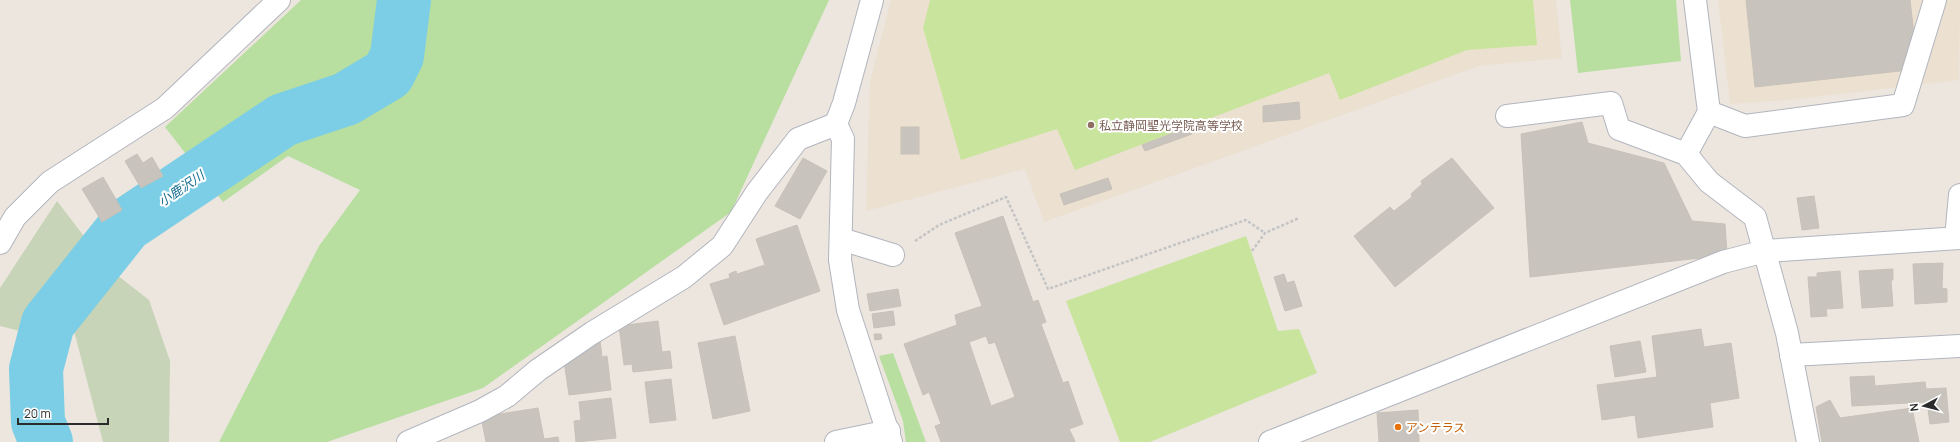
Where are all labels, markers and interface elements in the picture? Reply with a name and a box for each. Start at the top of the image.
place label: 私立静岡聖光学院高等学校 [1099,117,1243,134]
marker: 私立静岡聖光学院高等学校 [1086,120,1096,130]
water label: 小鹿沢川 [154,165,209,210]
north arrow [1904,386,1944,426]
scale bar [18,400,108,426]
text: N [1906,402,1922,412]
text: 20 m [24,405,51,422]
place label: アンテラス [1406,419,1465,436]
marker: アンテラス [1393,422,1403,432]

